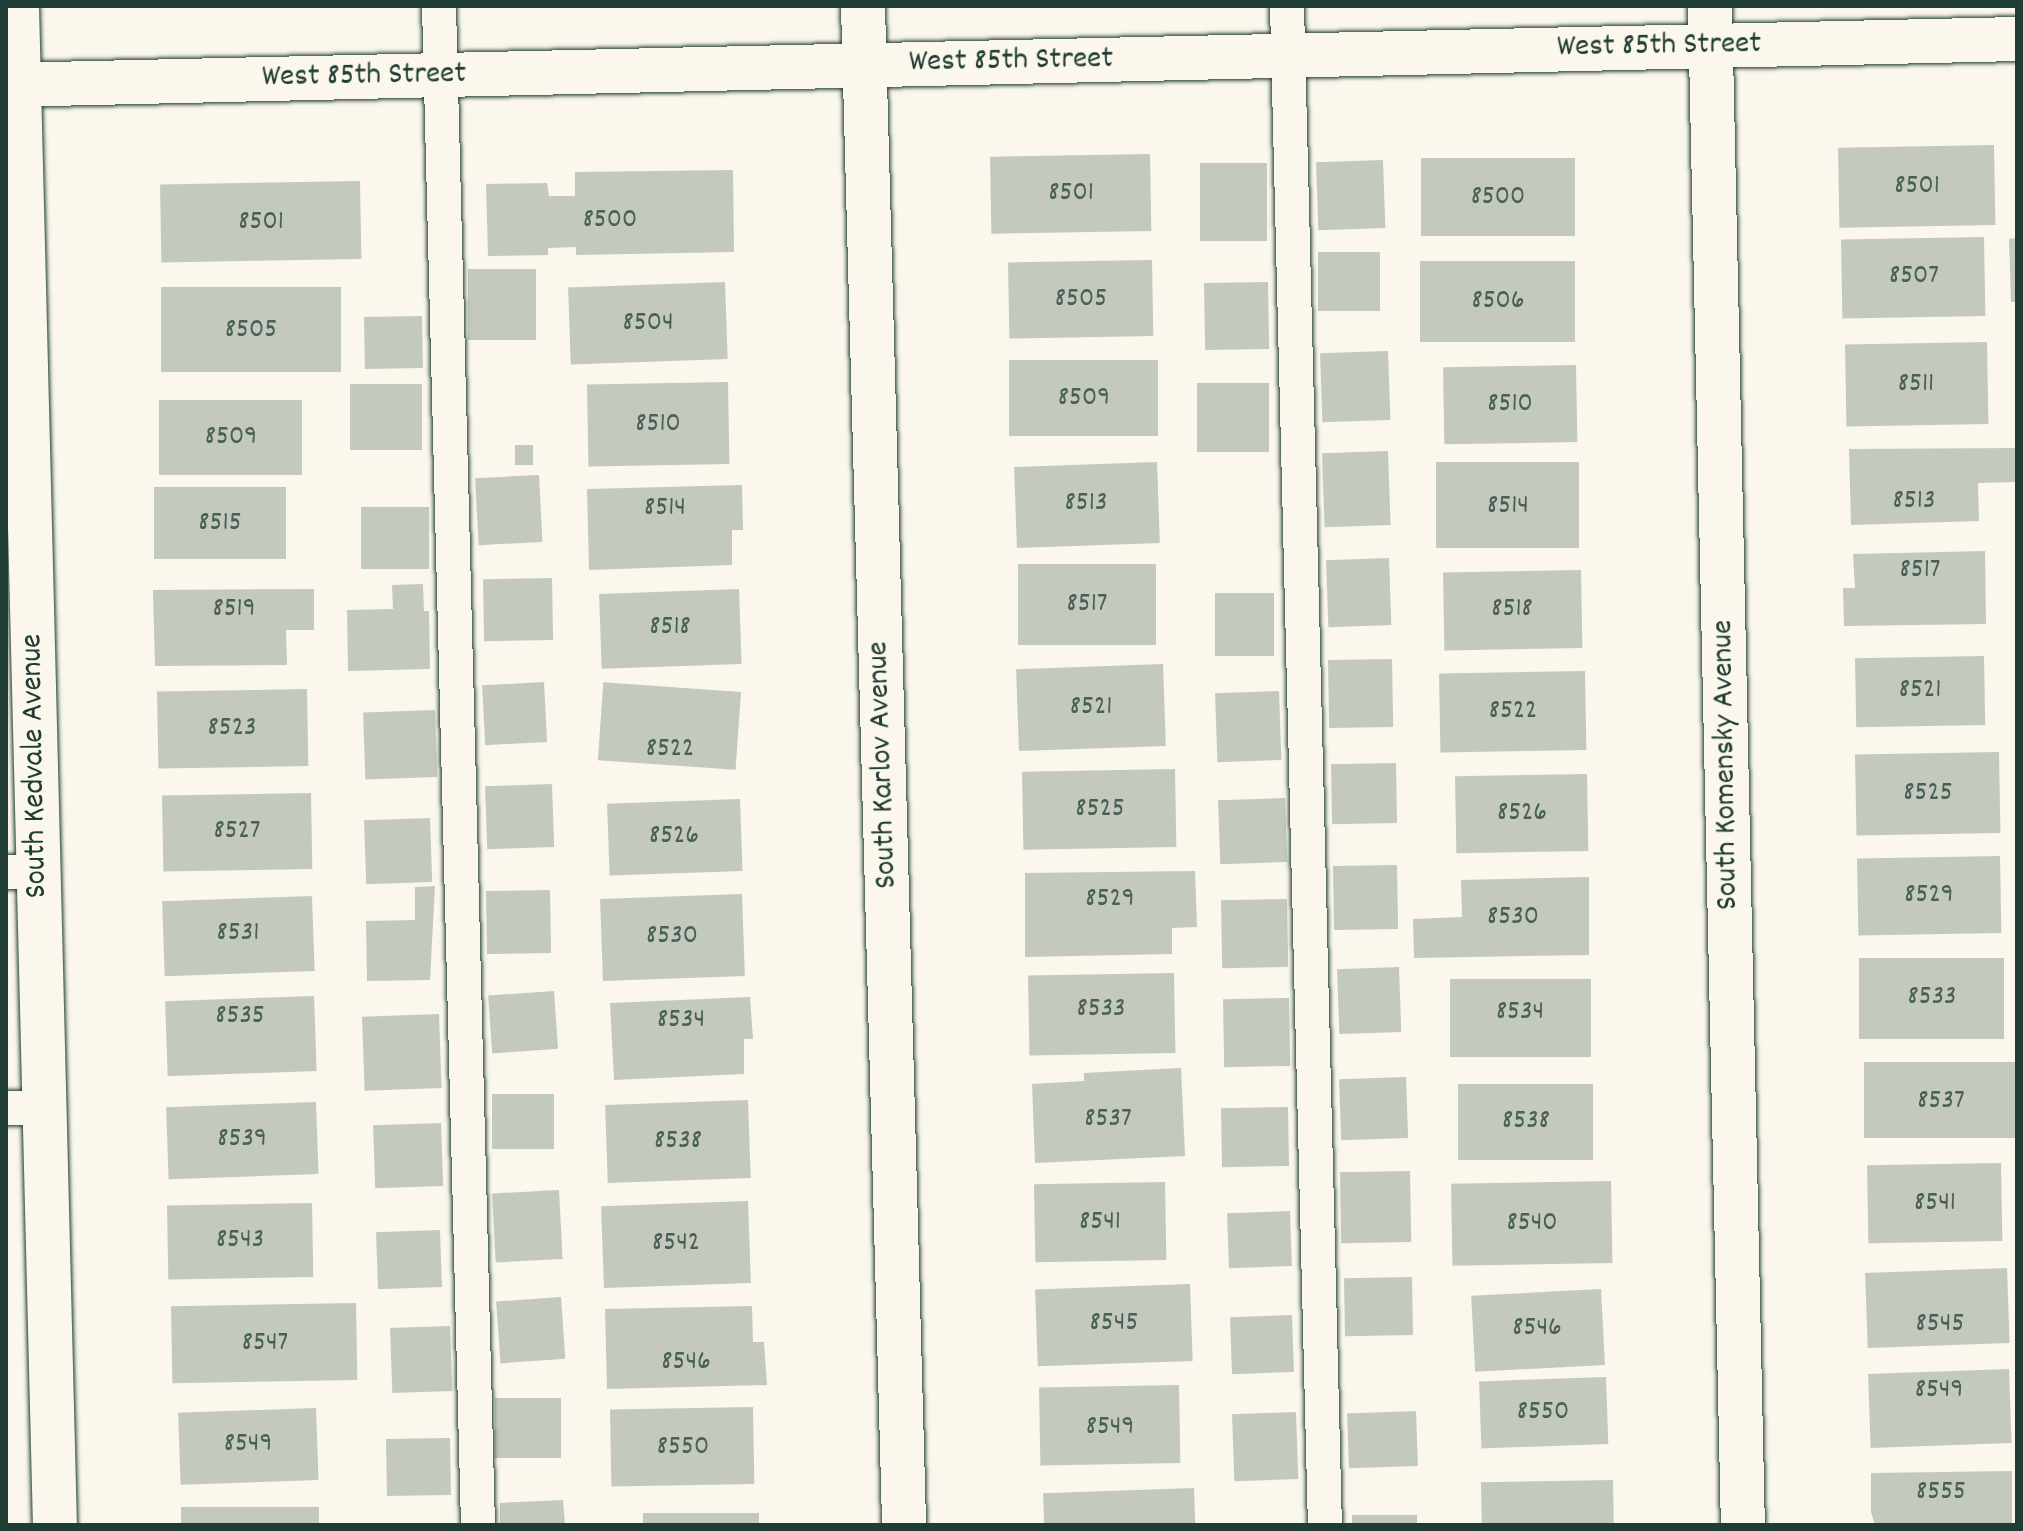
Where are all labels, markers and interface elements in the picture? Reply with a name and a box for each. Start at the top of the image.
street label: West 85th Street [1557,26,1761,68]
street label: West 85th Street [909,41,1113,83]
street label: West 85th Street [262,56,466,98]
house number: 8501 [1894,170,1940,204]
house number: 8501 [1048,177,1094,211]
house number: 8500 [1471,181,1525,215]
house number: 8500 [583,204,637,238]
house number: 8501 [238,206,284,240]
house number: 8507 [1889,260,1939,294]
house number: 8505 [1055,283,1107,317]
house number: 8506 [1471,285,1525,319]
house number: 8504 [622,307,674,341]
house number: 8505 [225,314,277,348]
house number: 8511 [1898,368,1934,402]
house number: 8509 [1058,382,1110,416]
house number: 8510 [1487,388,1533,422]
house number: 8510 [635,408,681,442]
house number: 8509 [205,421,257,455]
house number: 8513 [1893,485,1935,519]
house number: 8513 [1065,487,1107,521]
house number: 8514 [1487,490,1529,524]
house number: 8514 [644,492,686,526]
house number: 8515 [198,507,242,541]
house number: 8517 [1899,554,1941,588]
house number: 8517 [1066,588,1108,622]
house number: 8519 [212,593,256,627]
house number: 8518 [1491,593,1533,627]
house number: 8518 [649,611,691,645]
street label: South Komensky Avenue [1705,620,1749,910]
street label: South Kedvale Avenue [14,633,58,899]
street label: South Karlov Avenue [860,641,908,889]
house number: 8521 [1899,674,1941,708]
house number: 8521 [1070,691,1112,725]
house number: 8522 [1489,695,1537,729]
house number: 8523 [208,712,256,746]
house number: 8522 [646,733,694,767]
house number: 8525 [1903,777,1953,811]
house number: 8525 [1075,793,1125,827]
house number: 8526 [1497,797,1547,831]
house number: 8527 [213,815,261,849]
house number: 8526 [649,820,699,854]
house number: 8529 [1904,879,1954,913]
house number: 8529 [1085,883,1135,917]
house number: 8530 [1487,901,1539,935]
house number: 8531 [217,917,259,951]
house number: 8530 [646,920,698,954]
house number: 8533 [1907,981,1957,1015]
house number: 8533 [1076,993,1126,1027]
house number: 8534 [1496,996,1544,1030]
house number: 8535 [215,1000,265,1034]
house number: 8534 [657,1004,705,1038]
house number: 8537 [1917,1085,1965,1119]
house number: 8537 [1084,1103,1132,1137]
house number: 8538 [1502,1105,1550,1139]
house number: 8539 [217,1123,267,1157]
house number: 8538 [654,1125,702,1159]
house number: 8541 [1914,1187,1956,1221]
house number: 8541 [1079,1206,1121,1240]
house number: 8540 [1506,1207,1558,1241]
house number: 8543 [216,1224,264,1258]
house number: 8542 [652,1227,700,1261]
house number: 8545 [1090,1307,1138,1341]
house number: 8545 [1916,1308,1964,1342]
house number: 8546 [1512,1312,1562,1346]
house number: 8547 [242,1327,288,1361]
house number: 8546 [661,1346,711,1380]
house number: 8549 [1915,1374,1963,1408]
house number: 8550 [1517,1396,1569,1430]
house number: 8549 [1086,1411,1134,1445]
house number: 8549 [224,1428,272,1462]
house number: 8550 [657,1431,709,1465]
house number: 8555 [1916,1476,1966,1510]

